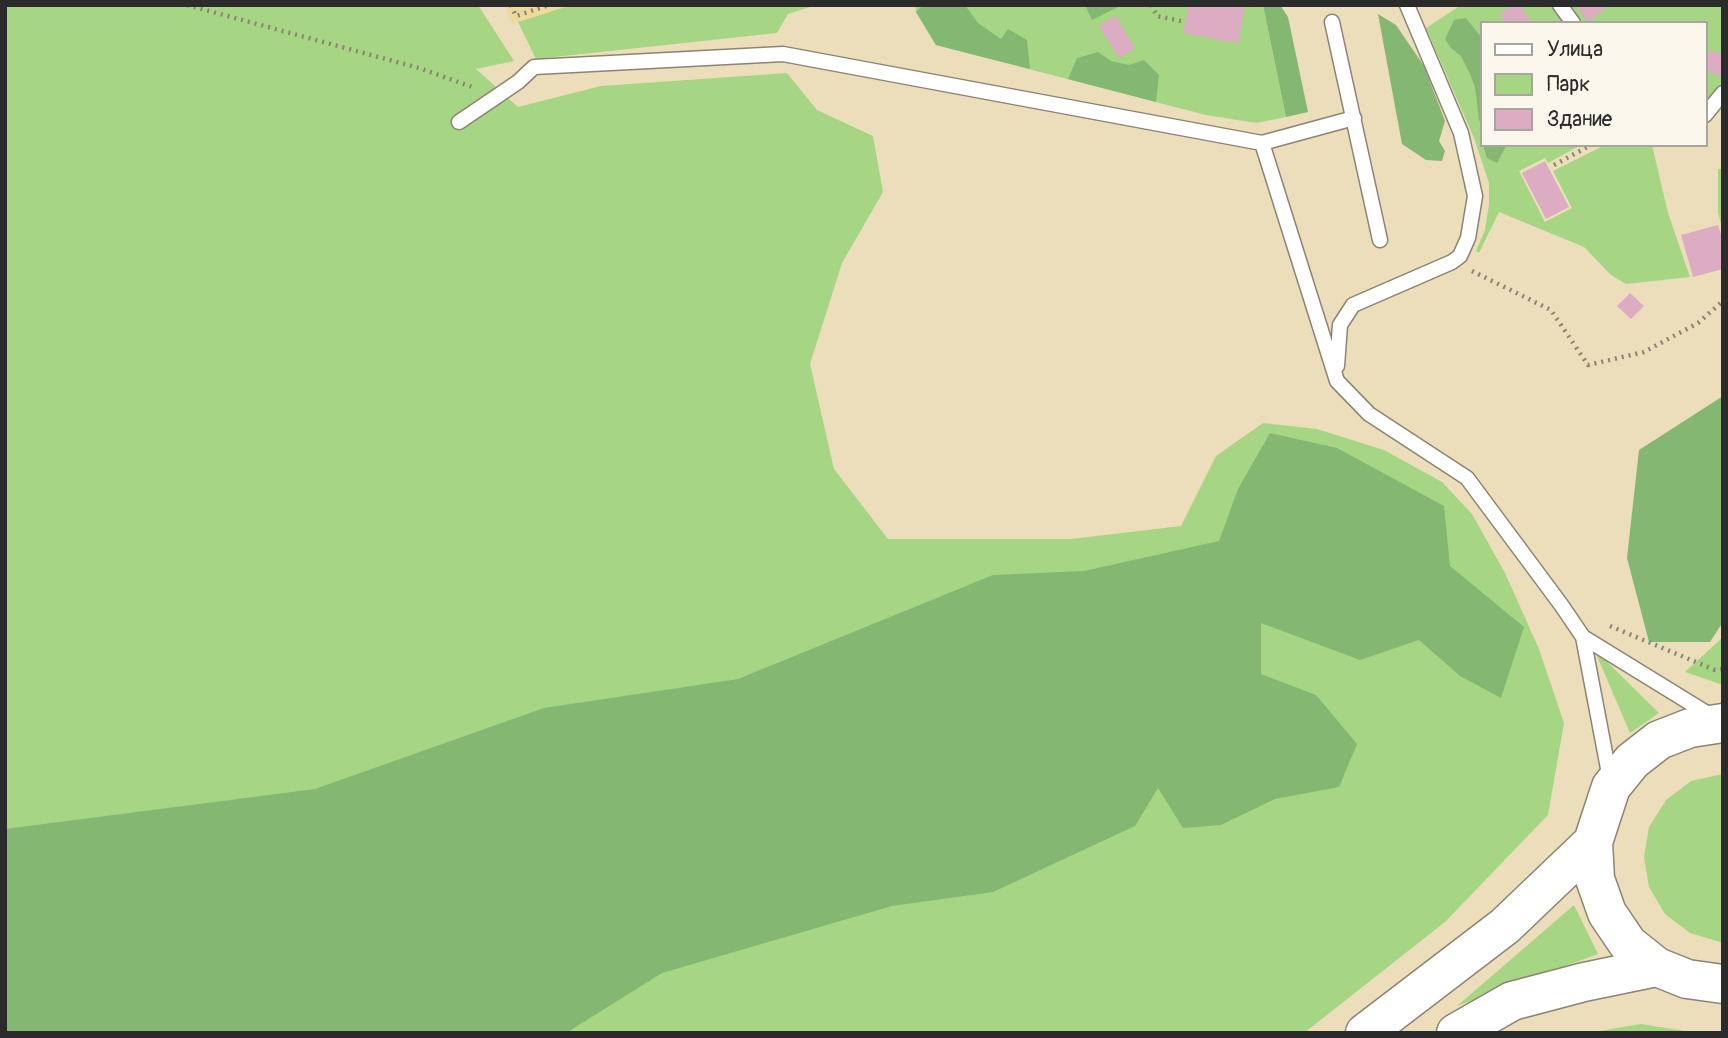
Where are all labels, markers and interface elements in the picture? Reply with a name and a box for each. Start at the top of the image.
legend [1480,21,1707,147]
text: Улица [1547,36,1603,63]
text: Парк [1547,71,1590,98]
text: Здание [1547,106,1612,133]

